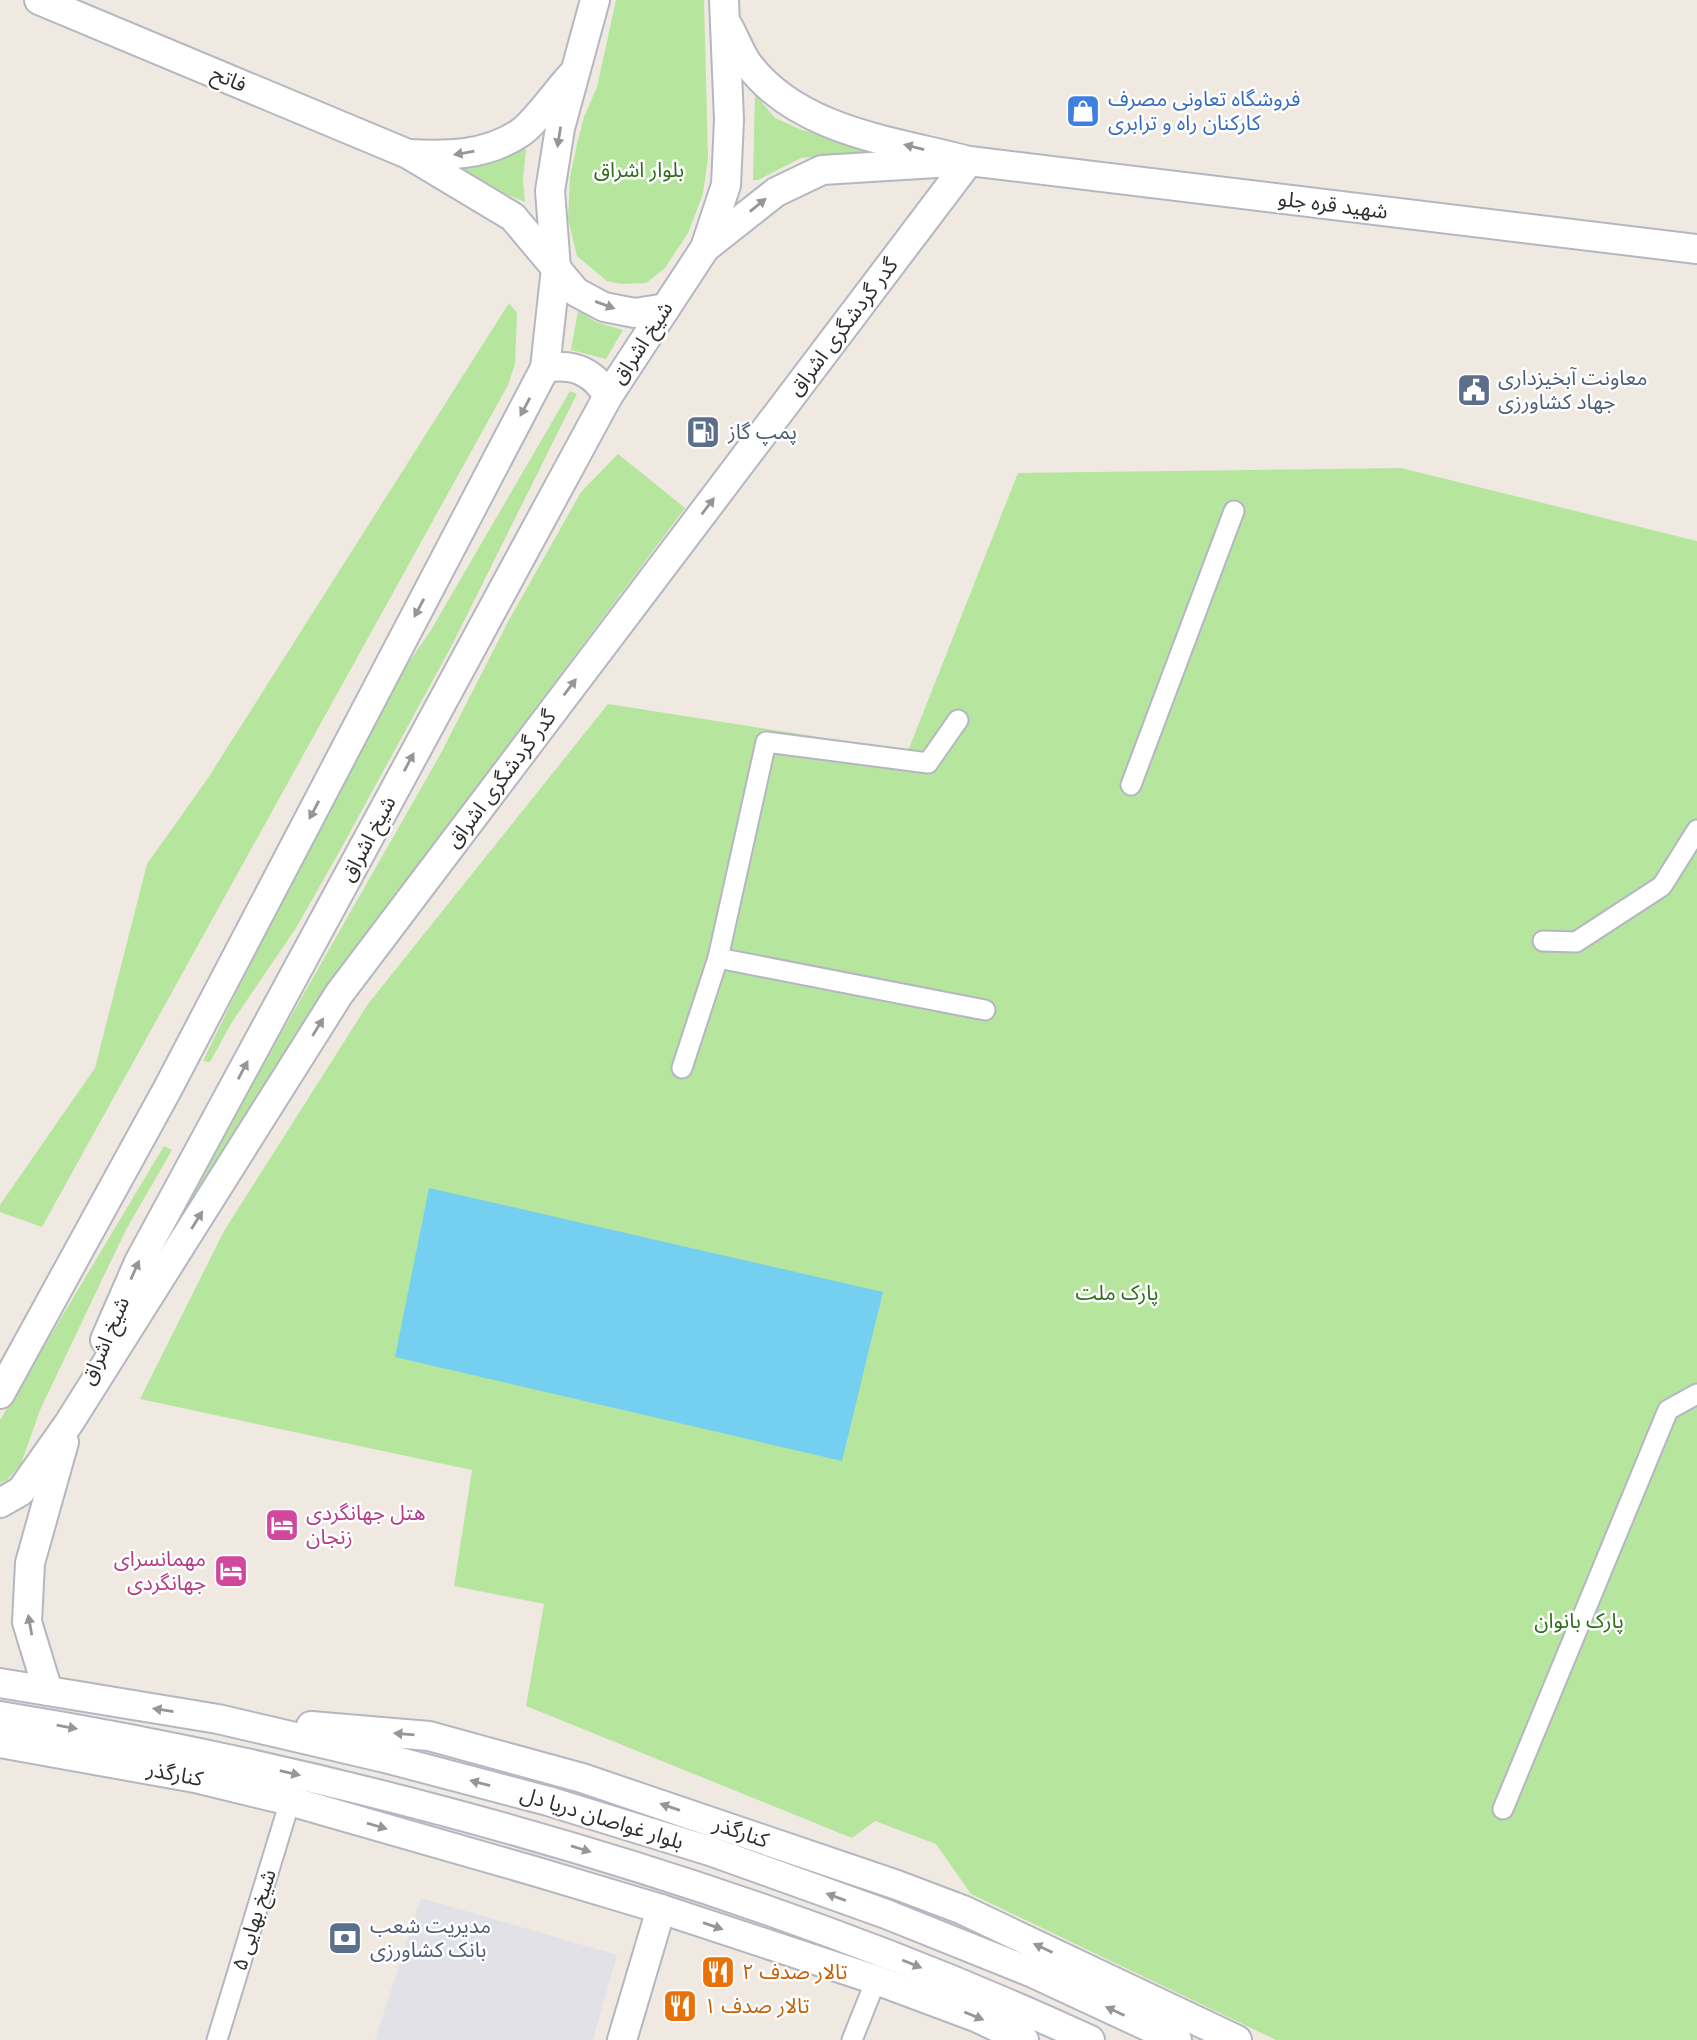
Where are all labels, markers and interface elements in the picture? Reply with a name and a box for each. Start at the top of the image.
street label: فاتح [207,60,250,100]
place label: فروشگاه تعاونی مصرف کارکنان راه و ترابری [1108,86,1300,135]
shop icon: فروشگاه تعاونی مصرف کارکنان راه و ترابری [1064,92,1102,130]
one-way arrow [553,126,564,148]
one-way arrow [903,141,925,152]
one-way arrow [453,148,475,159]
park label: بلوار اشراق [594,157,684,182]
street label: شهید قره جلو [1277,185,1389,224]
one-way arrow [749,198,767,213]
street label: گدر گردشگری اشراق [783,253,903,401]
street label: شیخ اشراق [606,297,680,390]
one-way arrow [594,300,615,311]
place label: معاونت آبخیزداری جهاد کشاورزی [1498,365,1647,414]
public building icon: معاونت آبخیزداری جهاد کشاورزی [1455,371,1493,409]
one-way arrow [519,397,531,417]
fuel station icon: پمپ گاز [684,413,722,451]
place label: پمپ گاز [727,419,797,446]
one-way arrow [700,497,714,515]
one-way arrow [414,599,426,619]
one-way arrow [563,679,578,697]
street label: گدر گردشگری اشراق [441,705,561,853]
one-way arrow [404,752,415,772]
street label: شیخ اشراق [335,792,403,887]
one-way arrow [308,800,319,820]
one-way arrow [311,1018,324,1037]
one-way arrow [237,1060,249,1080]
one-way arrow [191,1211,204,1230]
one-way arrow [129,1260,141,1280]
park label: پارک ملت [1075,1280,1159,1306]
street label: شیخ اشراق [75,1293,137,1390]
place label: هتل جهانگردی زنجان [306,1500,426,1549]
hotel icon: هتل جهانگردی زنجان [263,1506,301,1544]
place label: مهمانسرای جهانگردی [114,1546,206,1595]
hotel icon: مهمانسرای جهانگردی [212,1552,250,1590]
park label: پارک بانوان [1534,1608,1624,1634]
one-way arrow [24,1614,35,1636]
one-way arrow [152,1704,174,1715]
one-way arrow [56,1722,78,1733]
one-way arrow [393,1728,415,1739]
street label: کنارگذر [144,1756,205,1791]
one-way arrow [279,1768,301,1779]
one-way arrow [469,1777,491,1788]
street label: بلوار غواصان دریا دل [518,1781,687,1854]
one-way arrow [659,1801,680,1812]
street label: کنارگذر [709,1810,772,1853]
one-way arrow [367,1821,388,1831]
one-way arrow [571,1845,592,1855]
street label: شیخ بهایی ۵ [226,1866,284,1974]
one-way arrow [826,1891,847,1902]
place label: مدیریت شعب بانک کشاورزی [370,1913,491,1962]
bank icon: مدیریت شعب بانک کشاورزی [326,1919,364,1957]
one-way arrow [702,1921,723,1932]
one-way arrow [1033,1942,1053,1954]
restaurant icon: تالار صدف ۲ [699,1953,737,1991]
one-way arrow [902,1958,923,1969]
place label: تالار صدف ۲ [742,1959,848,1984]
restaurant icon: تالار صدف ۱ [661,1987,699,2025]
place label: تالار صدف ۱ [704,1993,810,2018]
one-way arrow [1105,2005,1125,2017]
one-way arrow [964,2011,985,2022]

